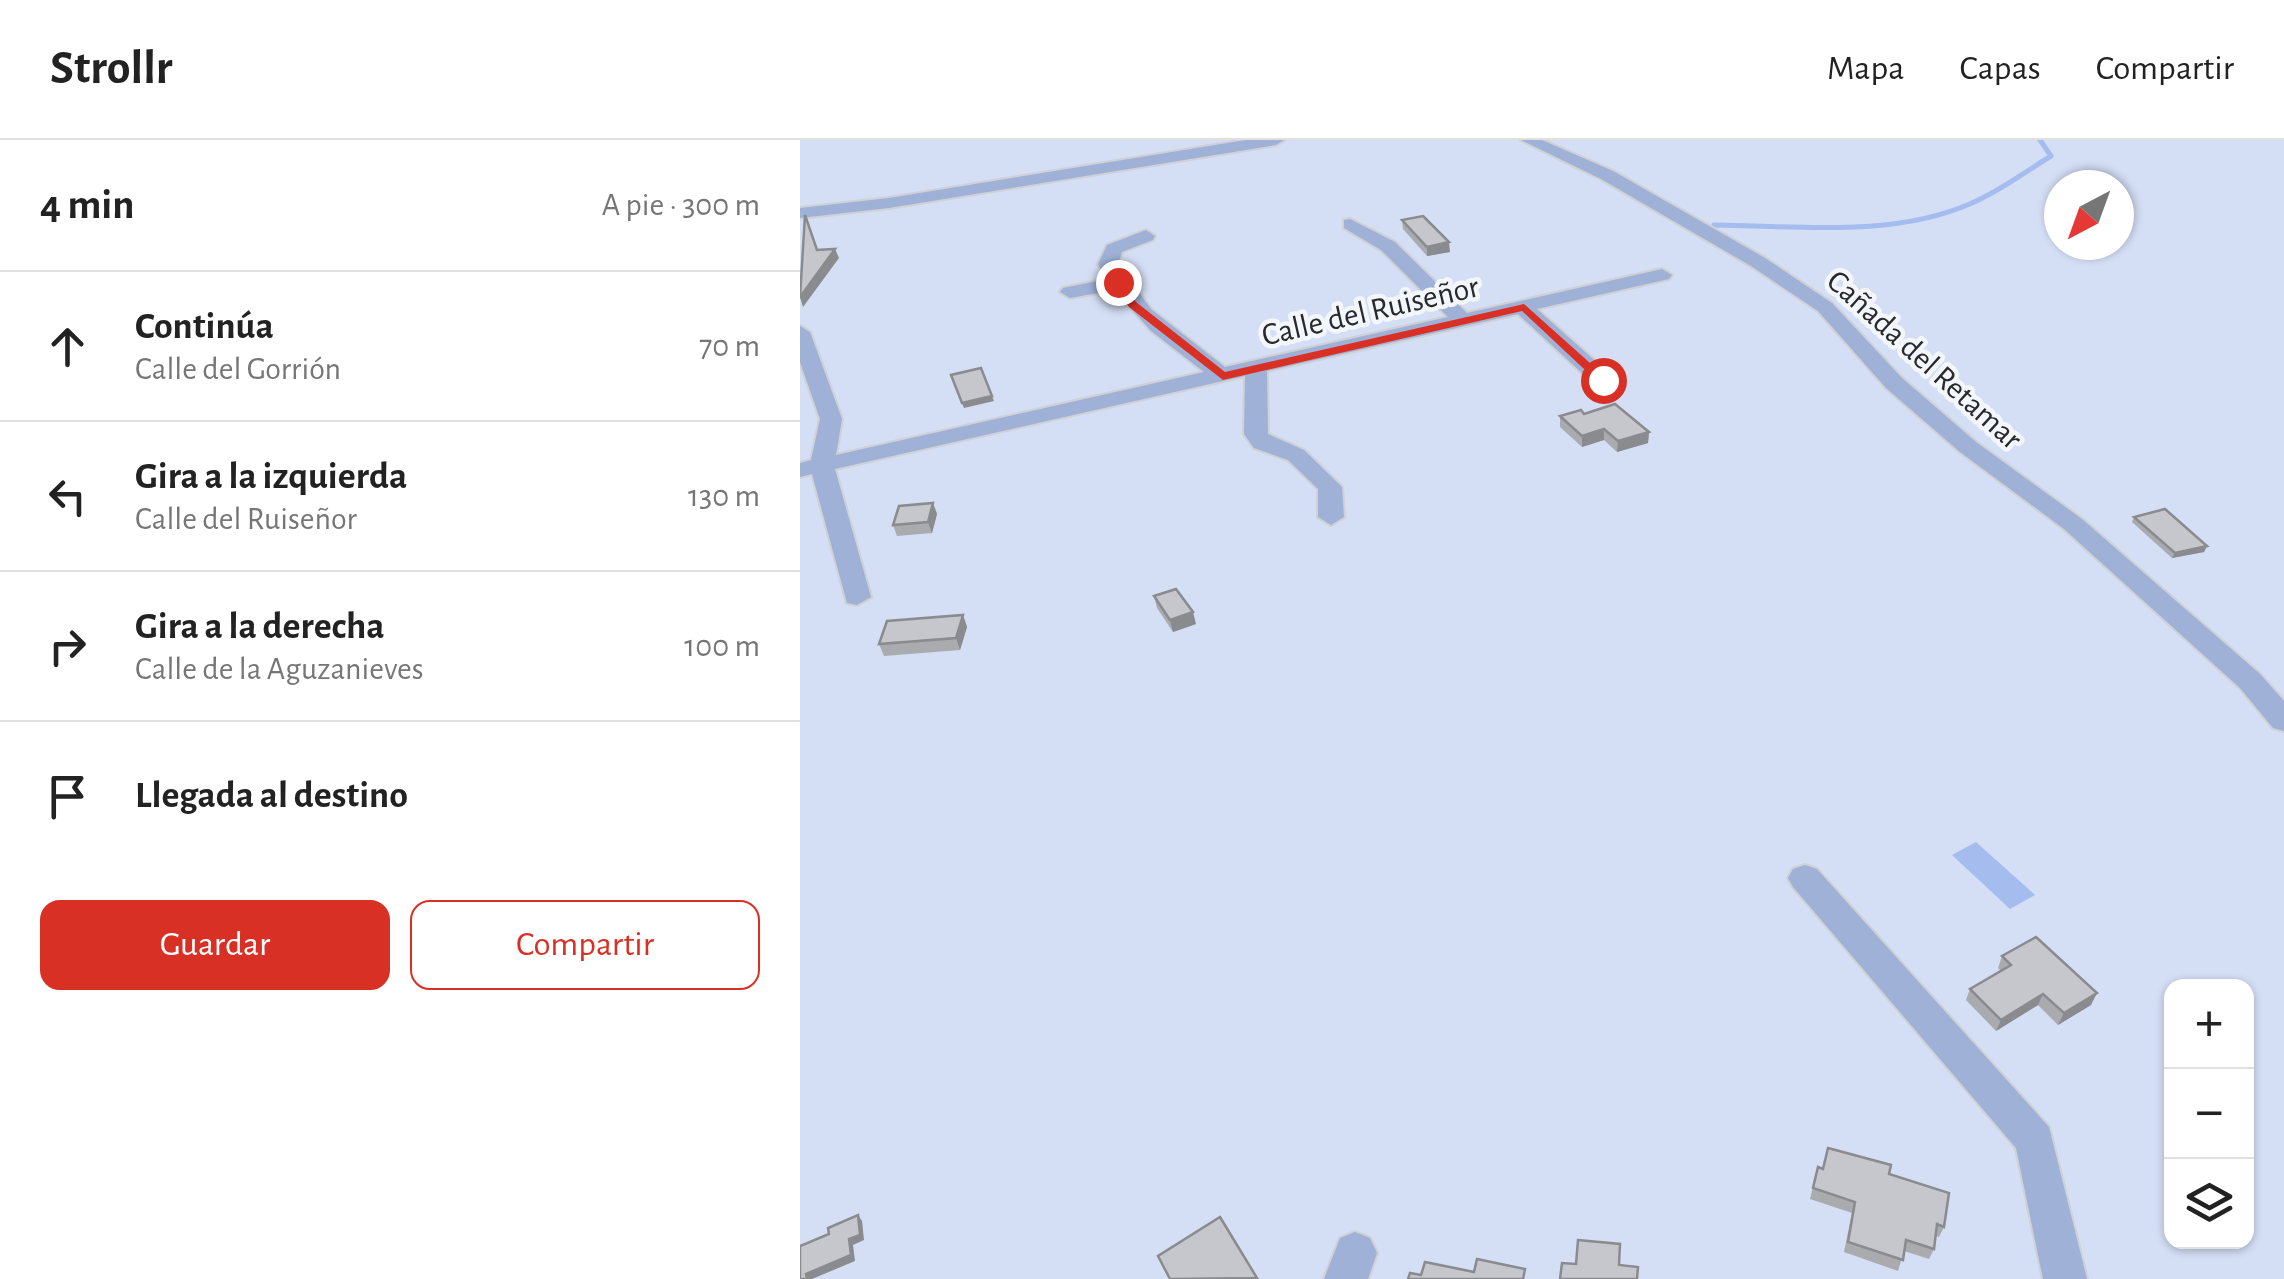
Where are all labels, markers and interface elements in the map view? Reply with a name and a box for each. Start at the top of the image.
text: Strollr [50,45,173,93]
text: Mapa [1827,51,1904,86]
text: Capas [1959,51,2041,86]
text: Compartir [2096,51,2234,86]
north arrow [2044,170,2134,260]
text: 4 min [40,184,135,226]
text: A pie · 300 m [602,189,760,221]
route end [1096,260,1142,306]
street label: Cañada del Retamar [1821,264,2028,456]
street label: Calle del Ruiseñor [1259,270,1483,352]
text: Continúa [135,308,274,346]
icon: ahead [40,319,95,374]
text: 70 m [699,330,760,362]
text: Calle del Gorrión [135,353,341,385]
route start [1581,358,1627,404]
text: Gira a la izquierda [135,458,407,496]
icon: left [40,469,95,524]
text: 130 m [688,480,760,512]
text: Calle del Ruiseñor [135,503,357,535]
text: Gira a la derecha [135,608,385,646]
icon: right [40,619,95,674]
text: 100 m [684,630,760,662]
text: Calle de la Aguzanieves [135,653,424,685]
icon: arrive [40,769,95,824]
text: Llegada al destino [135,777,408,815]
button: Guardar [40,900,390,990]
button: Compartir [410,900,760,990]
map controls [2164,979,2254,1249]
button: + [2164,979,2254,1069]
button: − [2164,1069,2254,1159]
button: layers [2164,1159,2254,1249]

